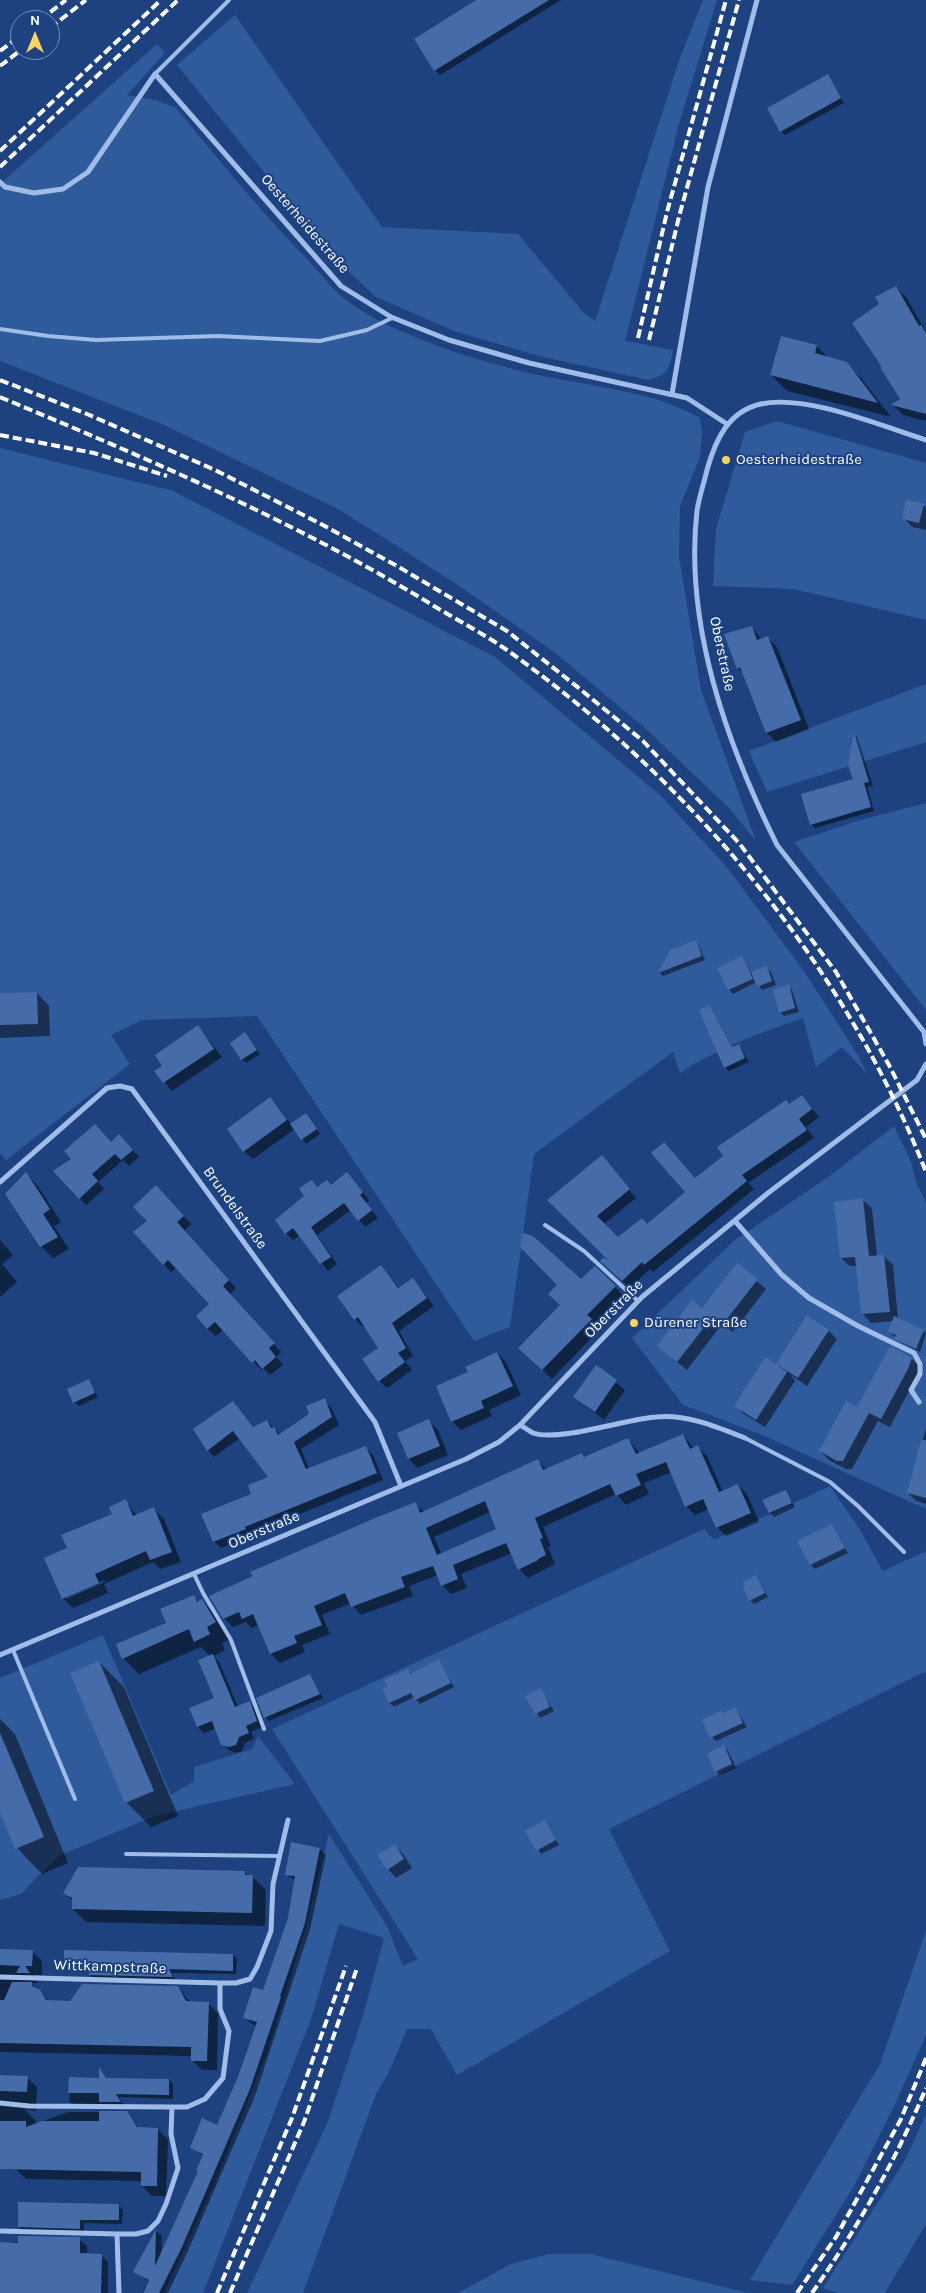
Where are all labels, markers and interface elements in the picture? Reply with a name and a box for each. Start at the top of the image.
north arrow [10,10,60,60]
text: N [30,12,40,29]
street label: Oesterheidestraße [257,171,353,277]
place label: Oesterheidestraße [736,451,862,469]
marker: Oesterheidestraße [720,454,732,466]
street label: Oberstraße [705,615,739,693]
street label: Brundelstraße [199,1163,271,1253]
street label: Oberstraße [581,1276,647,1342]
place label: Dürener Straße [644,1314,747,1332]
marker: Dürener Straße [628,1317,640,1329]
street label: Oberstraße [226,1507,302,1553]
street label: Wittkampstraße [53,1956,167,1978]

